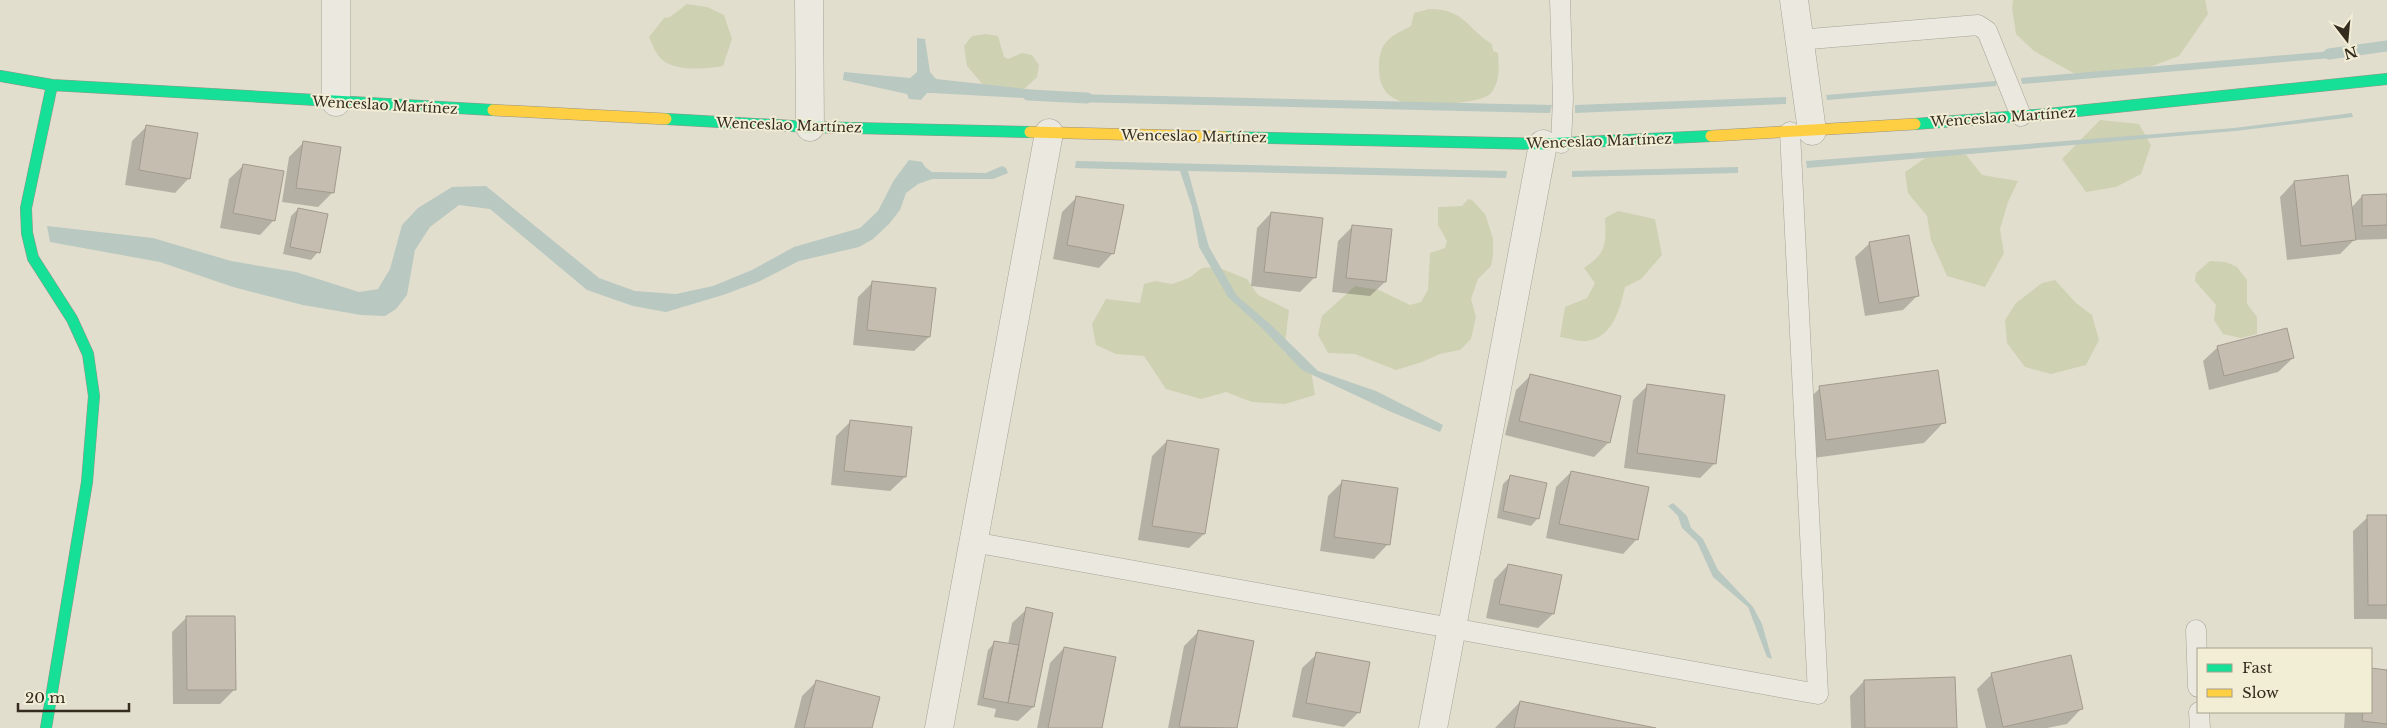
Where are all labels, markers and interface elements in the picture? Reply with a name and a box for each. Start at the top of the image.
north arrow [2322,15,2372,65]
text: N [2342,42,2359,63]
street label: Wenceslao Martínez [311,92,458,118]
street label: Wenceslao Martínez [1929,103,2076,131]
street label: Wenceslao Martínez [715,113,862,137]
street label: Wenceslao Martínez [1120,126,1267,146]
street label: Wenceslao Martínez [1525,129,1672,153]
legend [2197,648,2372,713]
text: Fast [2242,658,2273,677]
scale bar [18,680,129,712]
text: Slow [2242,683,2279,702]
text: 20 m [25,688,65,707]

